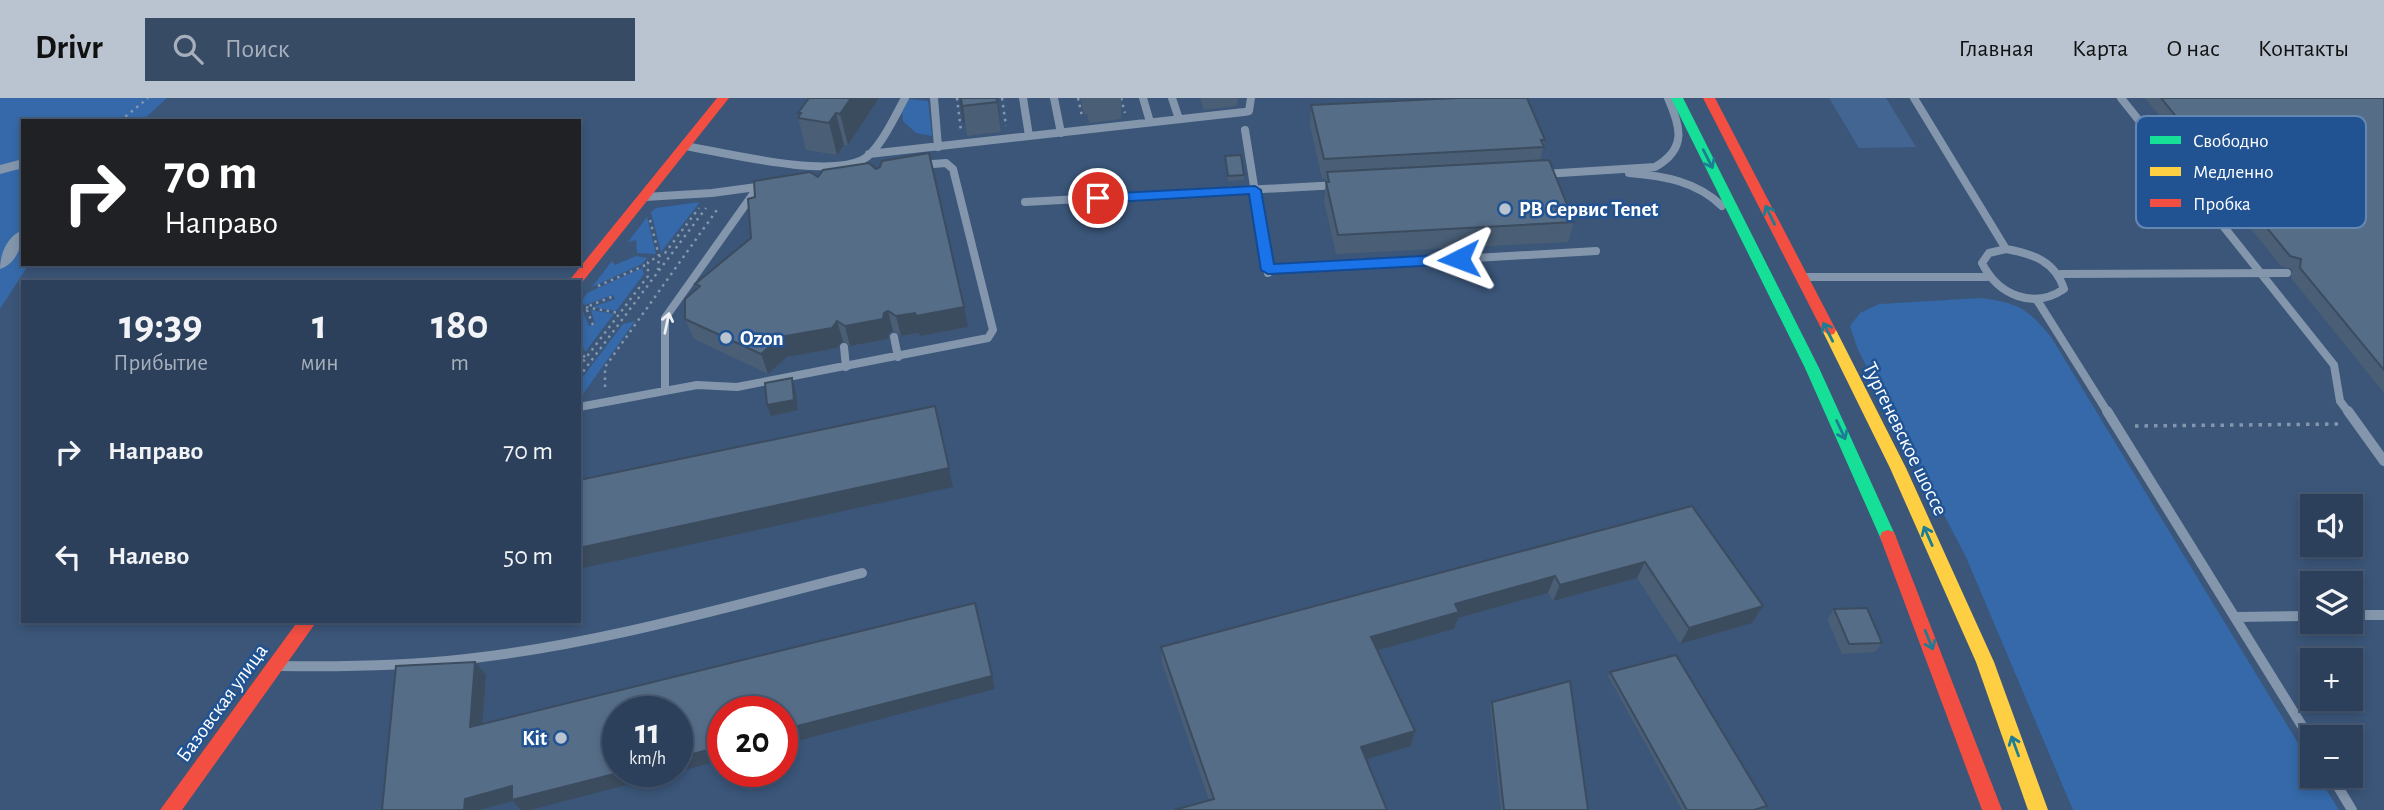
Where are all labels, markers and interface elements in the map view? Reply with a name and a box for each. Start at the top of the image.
search box [145,18,635,81]
icon: search [169,30,207,68]
text: Drivr [35,32,103,65]
text: Поиск [225,36,290,62]
text: Главная [1959,37,2034,61]
text: Карта [2072,37,2128,61]
text: О нас [2166,37,2220,61]
text: Контакты [2258,37,2349,61]
legend [2136,116,2366,228]
text: Свободно [2193,132,2269,151]
icon: right [49,147,140,238]
one-way arrow [1701,148,1715,169]
text: 70 m [164,149,258,198]
text: Медленно [2193,163,2273,182]
pin [1068,168,1128,228]
icon: arrive [1079,179,1117,217]
text: Пробка [2193,195,2251,214]
place label: PB Сервис Tenet [1519,199,1658,220]
marker: PB Сервис Tenet [1497,201,1513,217]
one-way arrow [1763,205,1777,226]
text: Направо [164,207,278,239]
position arrow [1422,222,1496,296]
text: 19:39 [119,304,202,346]
text: 1 [312,304,327,346]
text: 180 [431,304,489,346]
one-way arrow [661,312,675,335]
one-way arrow [1821,322,1835,342]
place label: Ozon [740,328,784,349]
marker: Ozon [718,330,734,346]
text: Прибытие [113,352,208,375]
text: мин [300,352,339,375]
text: m [451,352,469,375]
street label: Тургеневское шоссе [1859,359,1951,519]
one-way arrow [1835,419,1848,440]
icon: right [49,433,87,471]
text: Направо [108,438,203,464]
text: 70 m [503,438,553,464]
map controls [2300,494,2363,788]
button: sound [2300,494,2363,557]
one-way arrow [1921,526,1934,547]
icon: left [49,538,87,576]
text: Налево [108,543,189,569]
text: 50 m [503,543,553,569]
button: layers [2300,571,2363,634]
one-way arrow [1923,629,1936,651]
street label: Базовская улица [172,640,272,766]
button: + [2300,648,2363,711]
speed limit sign: 20 [707,696,798,787]
text: 11 [635,715,660,750]
button: − [2300,725,2363,788]
place label: Kit [522,728,547,749]
marker: Kit [553,730,569,746]
one-way arrow [2008,735,2020,757]
text: km/h [629,750,666,768]

